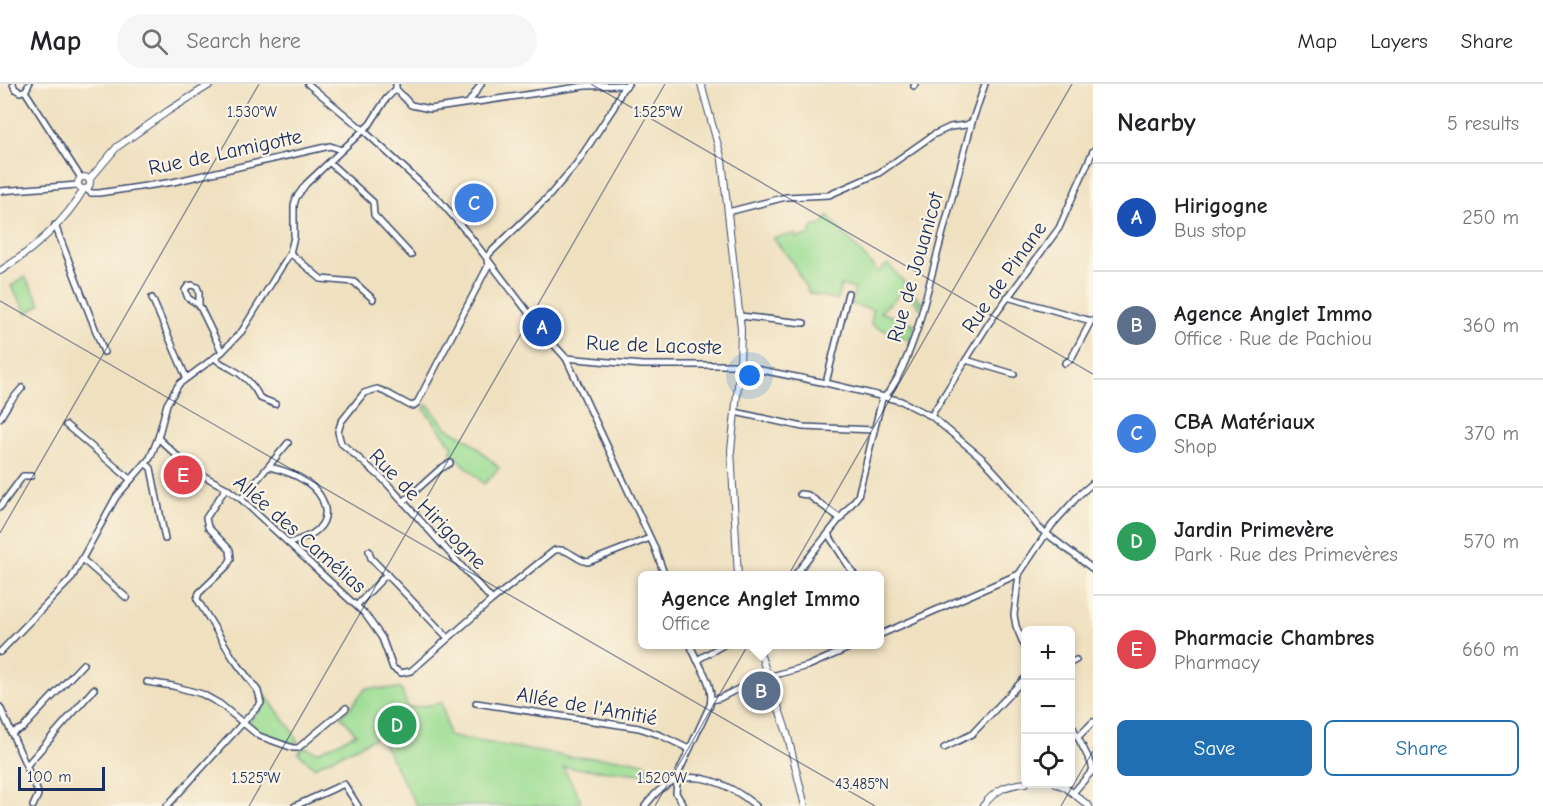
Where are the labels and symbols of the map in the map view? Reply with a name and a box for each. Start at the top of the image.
text: 1.530°W [227,103,277,121]
text: 1.525°W [633,103,683,121]
street label: Rue de Lamigotte [146,124,304,180]
pin: C [454,180,494,226]
street label: Rue de Jouanicot [882,188,948,345]
street label: Rue de Pinane [957,217,1051,337]
pin: A [522,304,562,350]
street label: Rue de Lacoste [586,331,722,359]
your location [735,361,764,390]
street label: Rue de Hirigogne [364,444,492,574]
pin: E [164,452,202,498]
street label: Allée des Camélias [229,470,371,598]
pin: B [742,668,780,714]
street label: Allée de l'Amitié [515,682,659,730]
pin: D [378,702,416,748]
scale bar [18,764,105,792]
text: 1.525°W [231,769,281,787]
text: 1.520°W [637,769,687,787]
text: 43.485°N [835,775,889,793]

